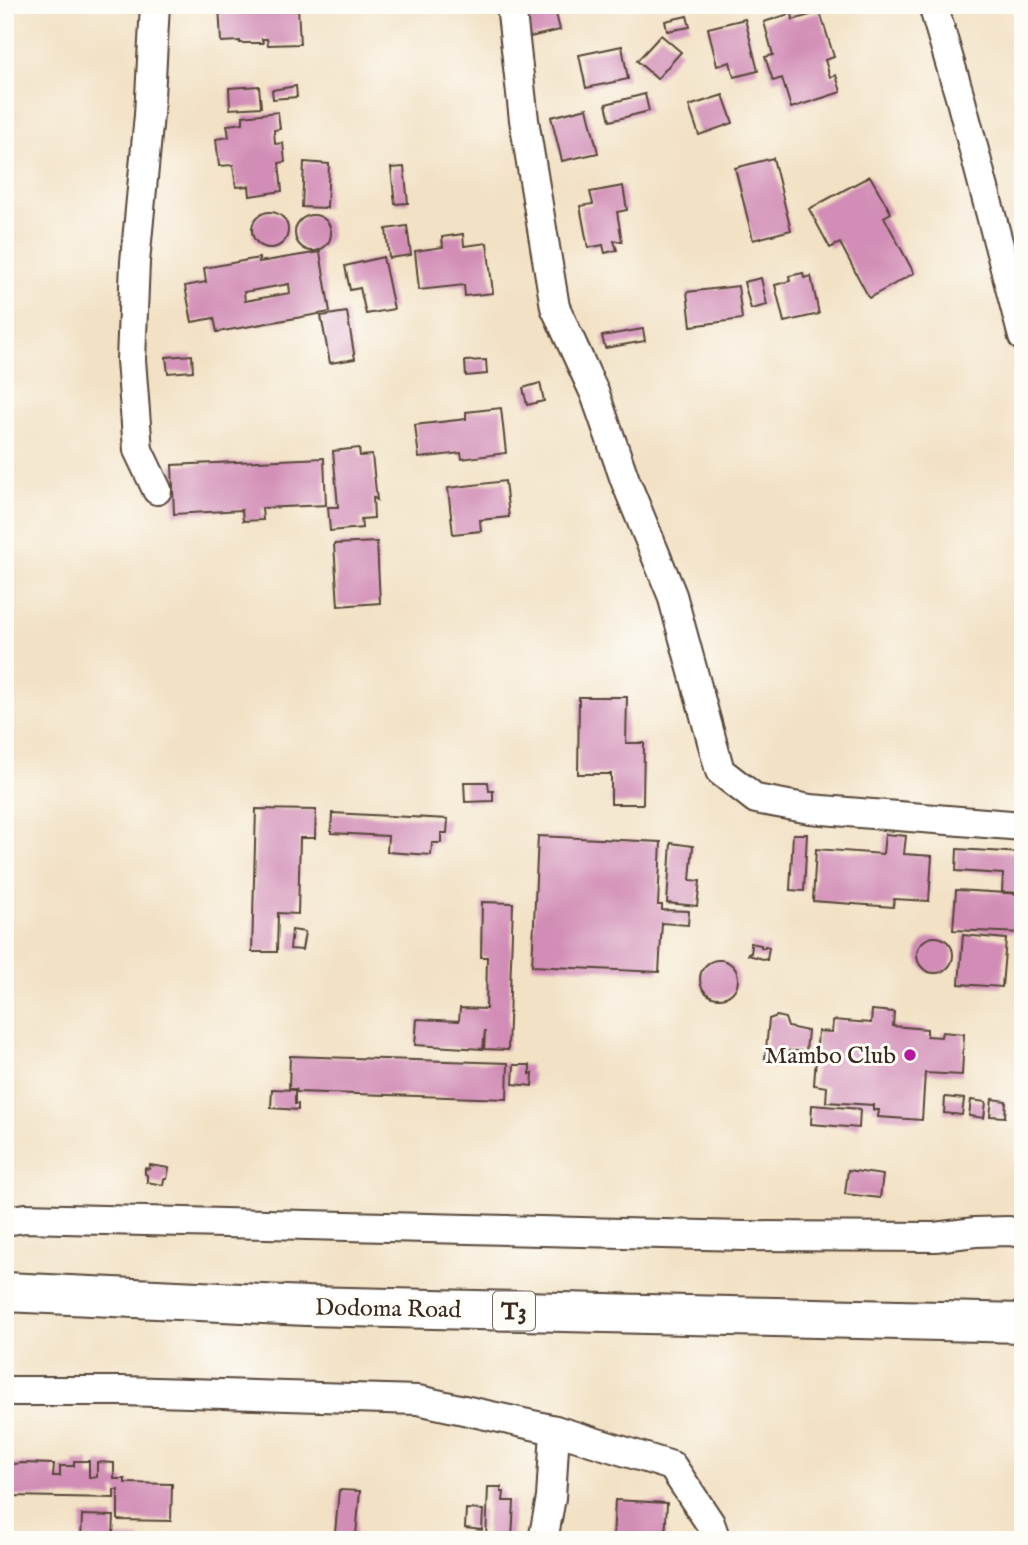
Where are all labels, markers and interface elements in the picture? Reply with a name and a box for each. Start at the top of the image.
place label: Mambo Club [765,1041,896,1072]
marker: Mambo Club [902,1047,918,1063]
road number: T3 [493,1292,535,1330]
street label: Dodoma Road [315,1293,462,1326]

